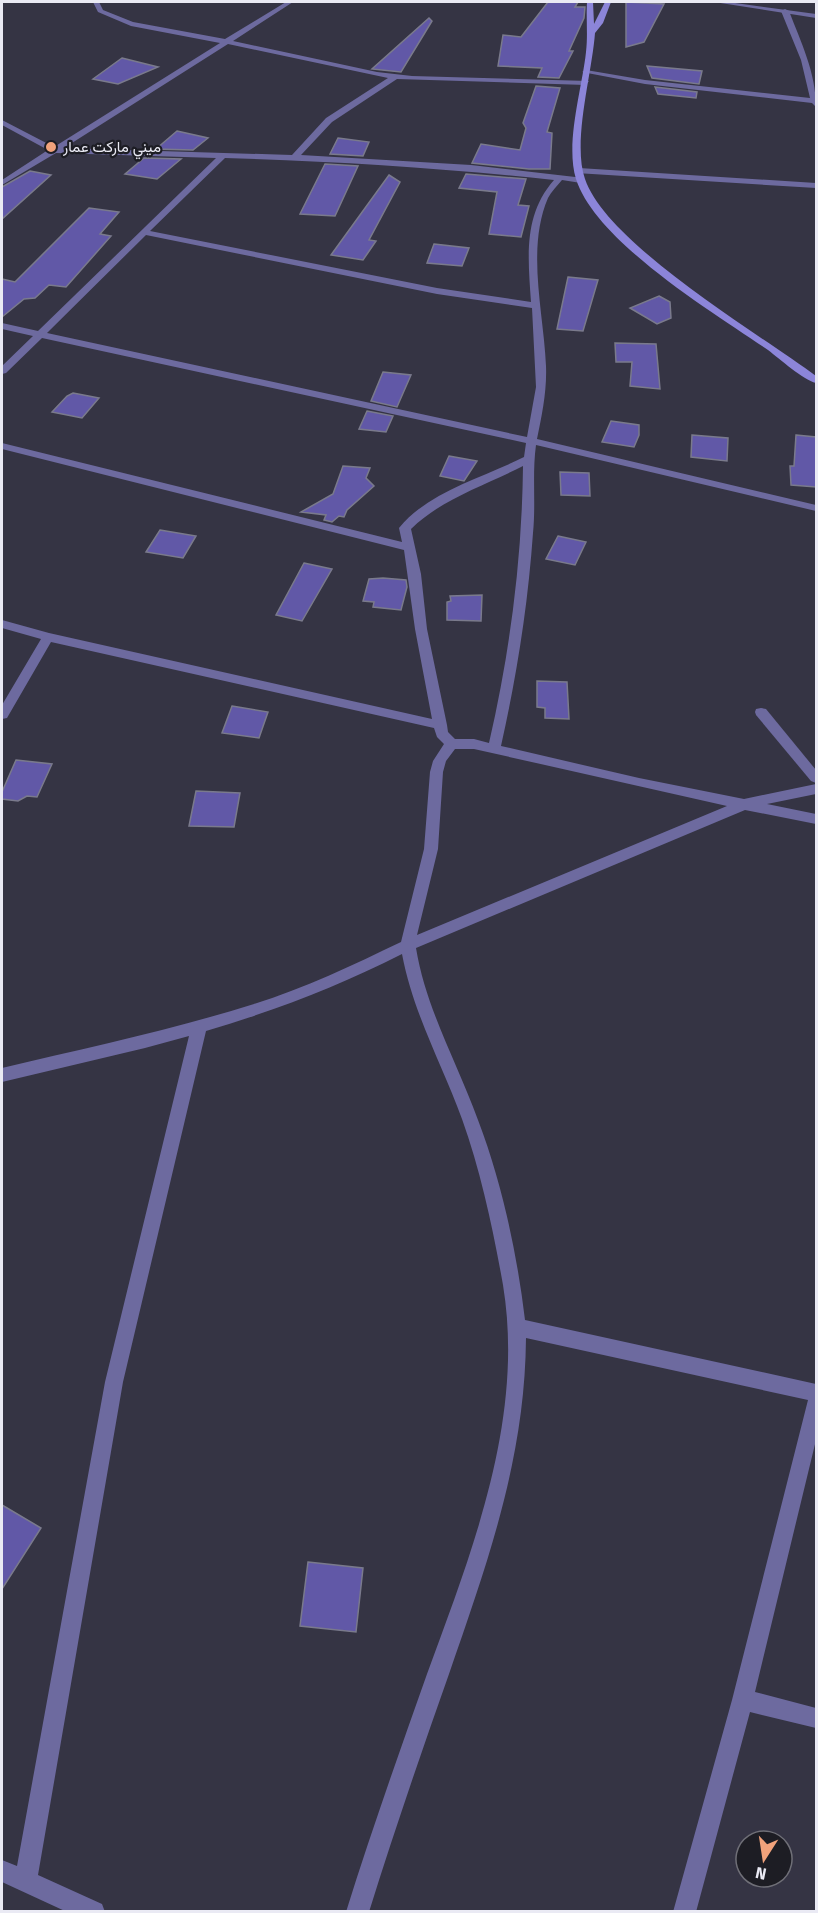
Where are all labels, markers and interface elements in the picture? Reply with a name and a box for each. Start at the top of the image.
place label: ميني ماركت عمار [62,138,161,160]
marker: ميني ماركت عمار [44,140,58,154]
north arrow [734,1829,794,1889]
text: N [754,1863,768,1884]

